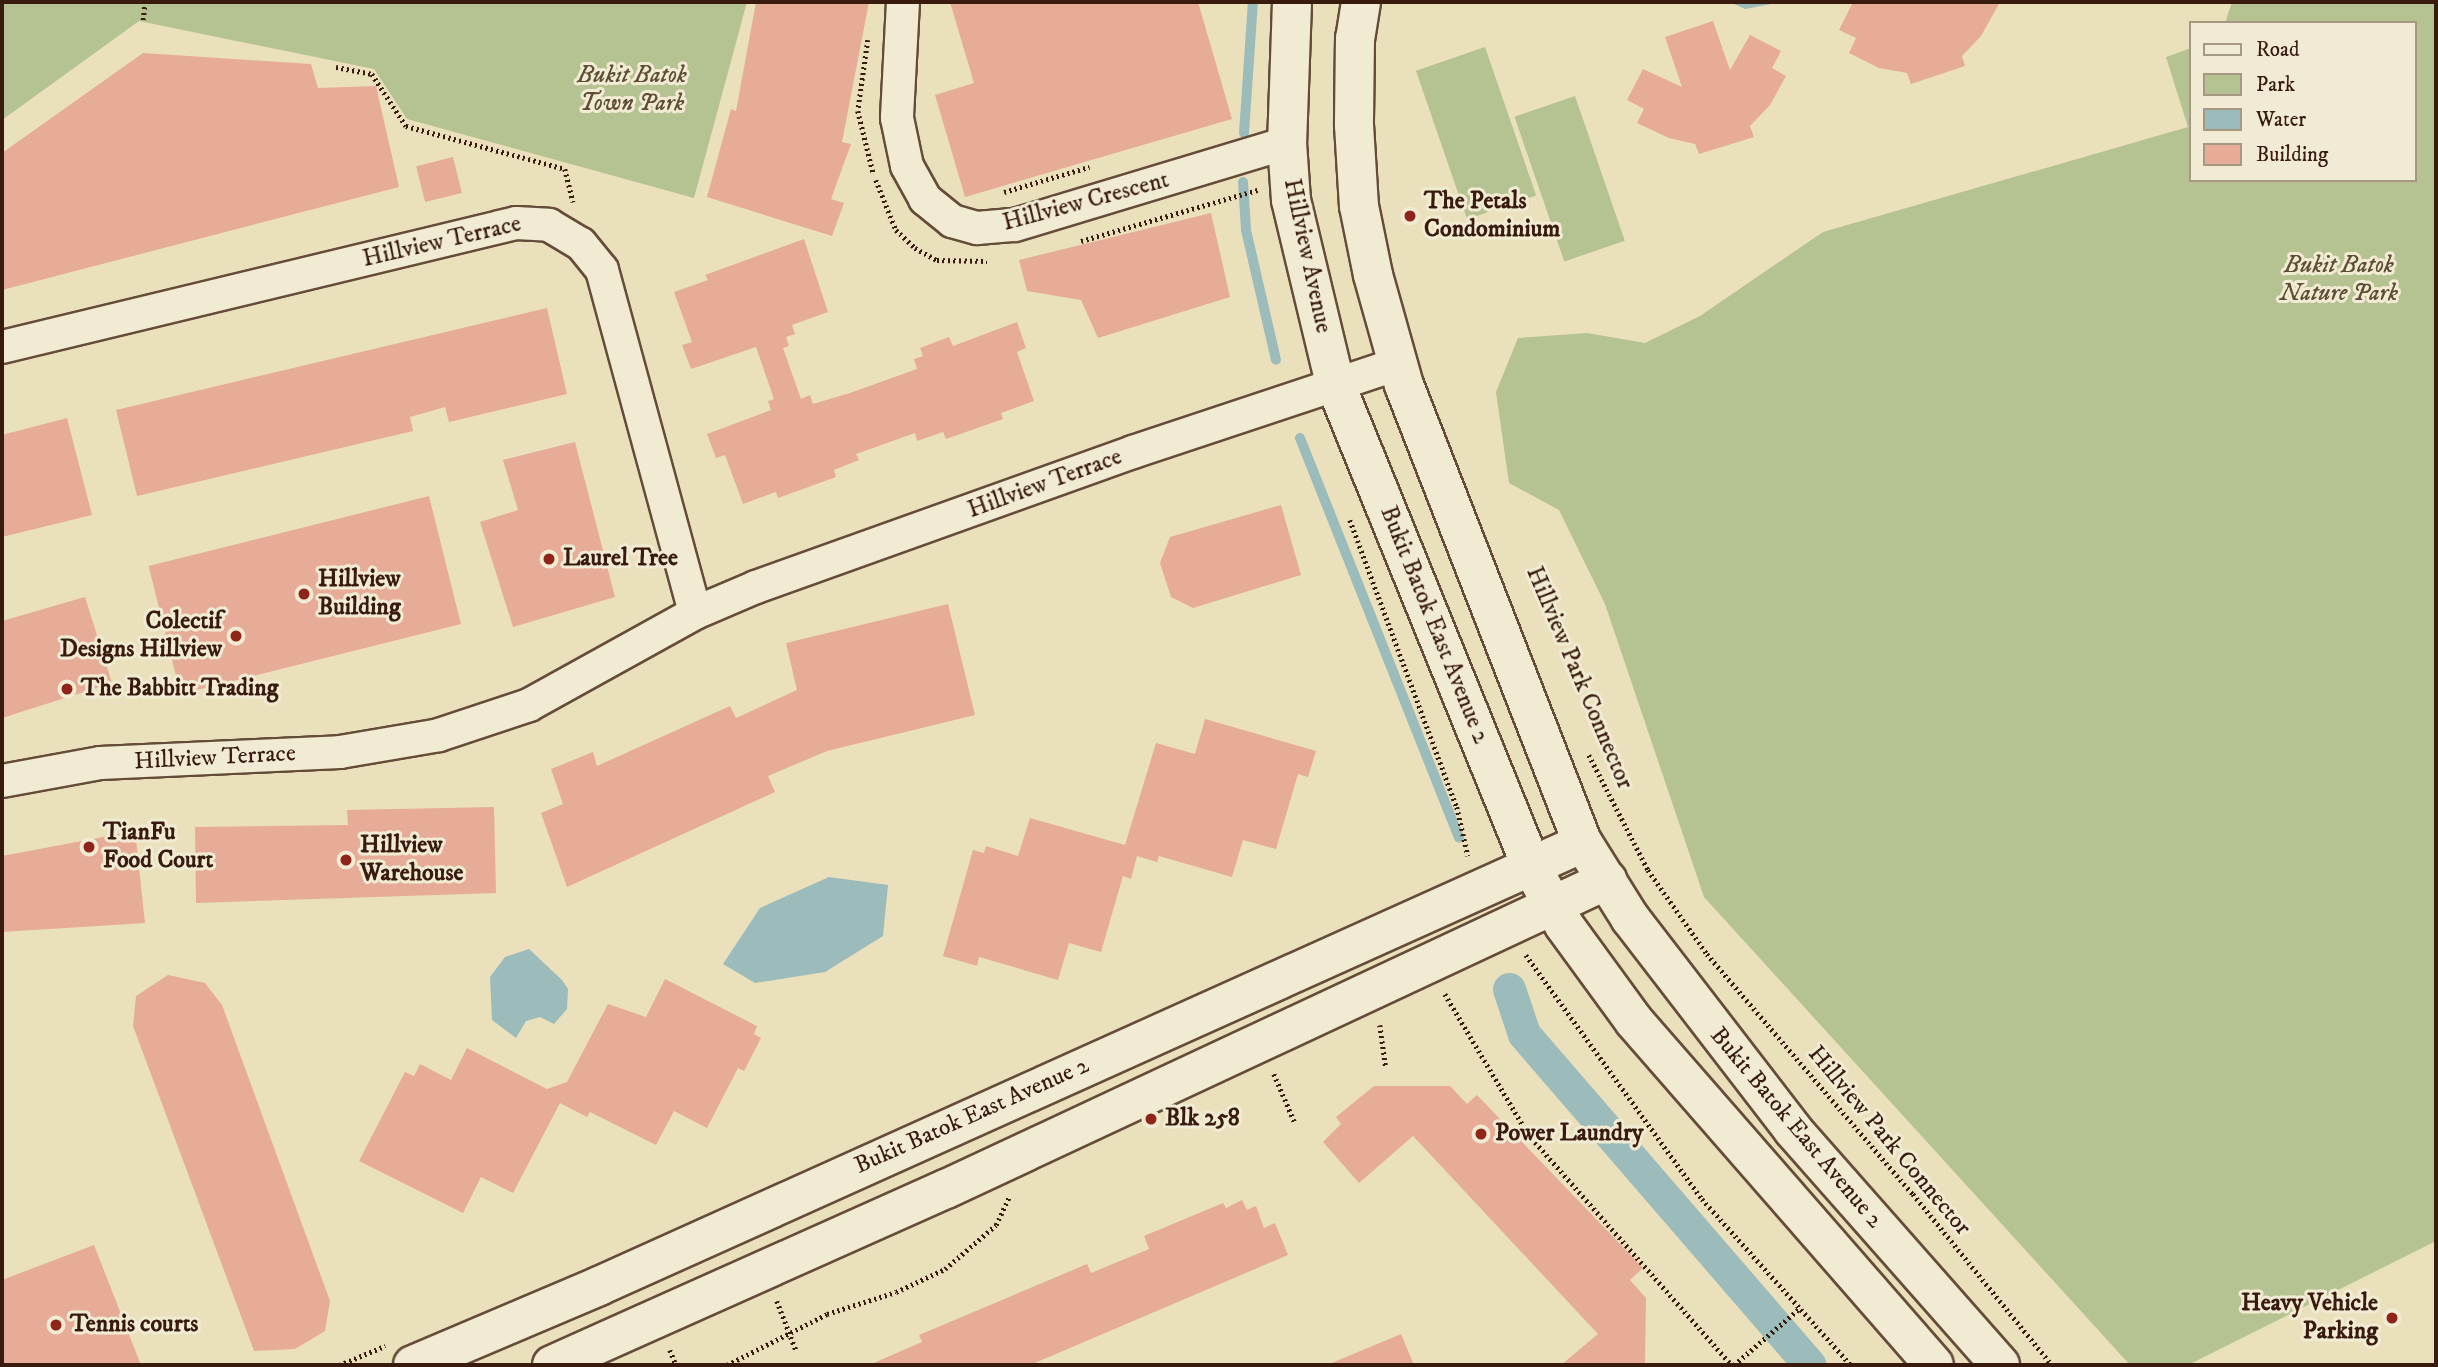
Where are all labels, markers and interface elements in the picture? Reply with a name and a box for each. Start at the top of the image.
legend [2190,21,2417,182]
text: Road [2256,37,2300,63]
park label: Bukit Batok Town Park [577,62,687,118]
text: Park [2256,72,2295,98]
text: Water [2256,107,2306,133]
text: Building [2256,142,2328,168]
street label: Hillview Crescent [1000,166,1172,238]
street label: Hillview Avenue [1277,176,1337,336]
place label: The Petals Condominium [1424,188,1560,244]
marker: The Petals Condominium [1402,208,1418,224]
street label: Hillview Terrace [360,210,524,274]
park label: Bukit Batok Nature Park [2280,252,2398,308]
street label: Hillview Terrace [964,443,1126,525]
street label: Bukit Batok East Avenue 2 [1373,502,1495,748]
place label: Laurel Tree [563,545,678,573]
marker: Laurel Tree [541,551,557,567]
street label: Hillview Park Connector [1519,562,1639,794]
place label: Hillview Building [318,566,401,622]
marker: Hillview Building [296,586,312,602]
place label: Colectif Designs Hillview [60,608,222,664]
marker: Colectif Designs Hillview [228,628,244,644]
place label: The Babbitt Trading [81,675,278,703]
marker: The Babbitt Trading [59,681,75,697]
street label: Hillview Terrace [133,739,297,777]
place label: TianFu Food Court [103,819,213,875]
place label: Hillview Warehouse [360,832,463,888]
marker: TianFu Food Court [81,839,97,855]
marker: Hillview Warehouse [338,852,354,868]
street label: Bukit Batok East Avenue 2 [1704,1022,1888,1234]
street label: Hillview Park Connector [1801,1040,1977,1242]
street label: Bukit Batok East Avenue 2 [850,1051,1094,1181]
place label: Blk 258 [1165,1105,1240,1133]
marker: Blk 258 [1143,1111,1159,1127]
place label: Power Laundry [1495,1120,1643,1148]
marker: Power Laundry [1473,1126,1489,1142]
place label: Heavy Vehicle Parking [2241,1290,2378,1346]
marker: Heavy Vehicle Parking [2384,1310,2400,1326]
place label: Tennis courts [70,1311,198,1339]
marker: Tennis courts [48,1317,64,1333]

